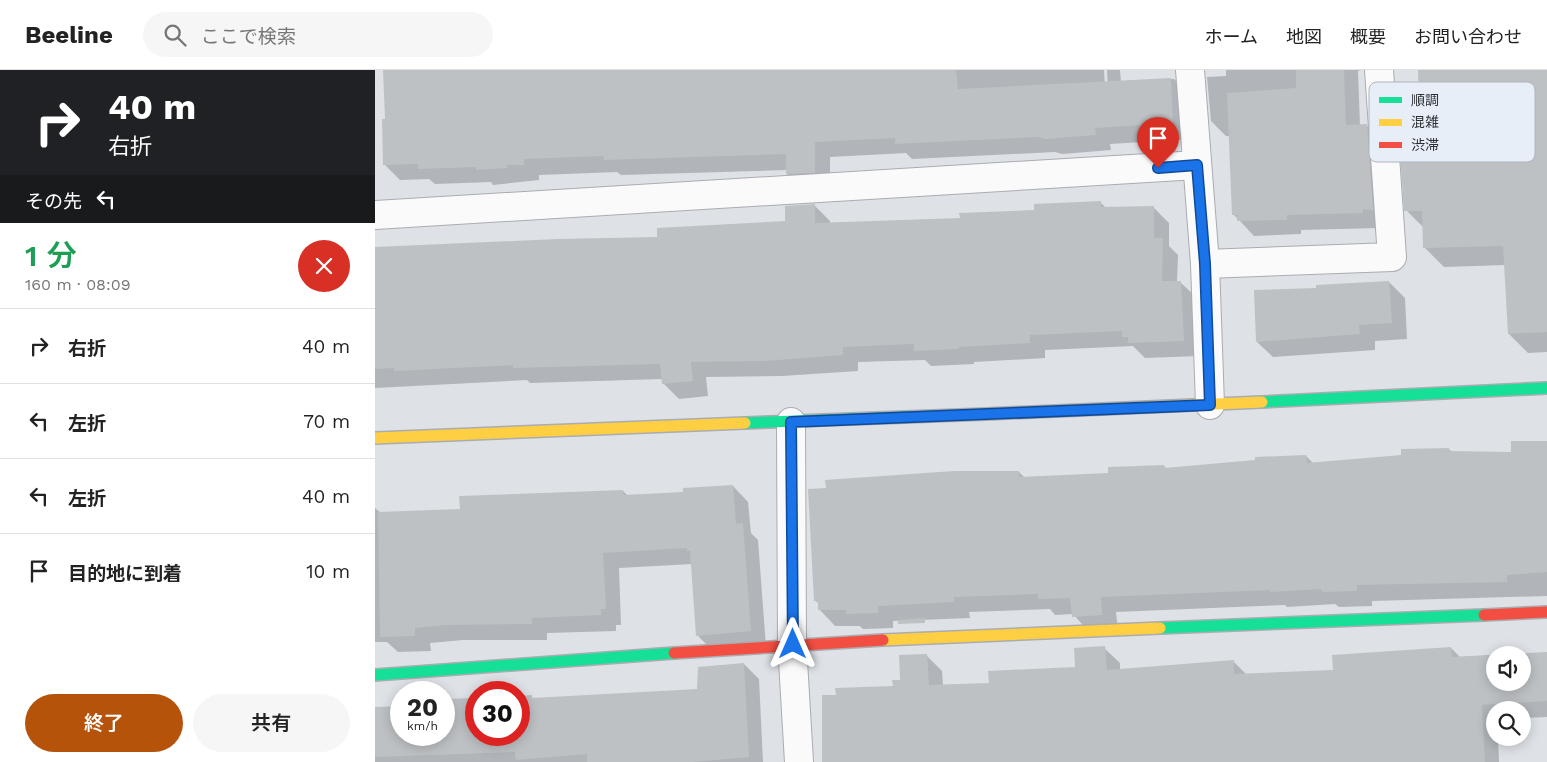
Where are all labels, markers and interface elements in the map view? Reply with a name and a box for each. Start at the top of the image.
search box [143,12,493,57]
text: Beeline [25,21,113,49]
icon: search [161,21,189,49]
text: ここで検索 [201,25,296,48]
text: ホーム [1205,26,1258,47]
text: 地図 [1286,26,1322,47]
text: 概要 [1350,26,1386,47]
text: お問い合わせ [1414,26,1522,47]
legend [1369,82,1535,162]
text: 40 m [108,86,196,128]
icon: right [25,90,90,155]
text: 順調 [1411,92,1439,108]
text: 混雑 [1411,114,1439,130]
pin [1137,117,1179,168]
icon: arrive [1144,124,1172,152]
text: 右折 [108,134,152,159]
text: 渋滞 [1411,137,1439,153]
icon: left [92,185,120,213]
text: その先 [25,190,82,213]
text: 1 分 [25,238,77,273]
button: close [298,240,350,292]
text: 160 m · 08:09 [25,275,131,294]
icon: right [25,332,53,360]
text: 40 m [302,335,350,358]
text: 右折 [68,337,106,360]
icon: left [25,407,53,435]
text: 70 m [303,410,350,433]
text: 左折 [68,412,106,435]
icon: left [25,482,53,510]
text: 40 m [302,485,350,508]
text: 左折 [68,487,106,510]
icon: arrive [25,557,53,585]
text: 10 m [306,560,350,583]
text: 目的地に到着 [68,562,182,585]
position arrow [766,617,818,669]
map controls [1486,646,1531,746]
button: sound [1486,646,1531,691]
speed limit sign: 30 [465,681,530,746]
text: 20 [407,693,438,722]
button: 終了 [25,694,183,752]
button: 共有 [193,694,350,752]
button: search [1486,701,1531,746]
text: km/h [407,719,438,733]

